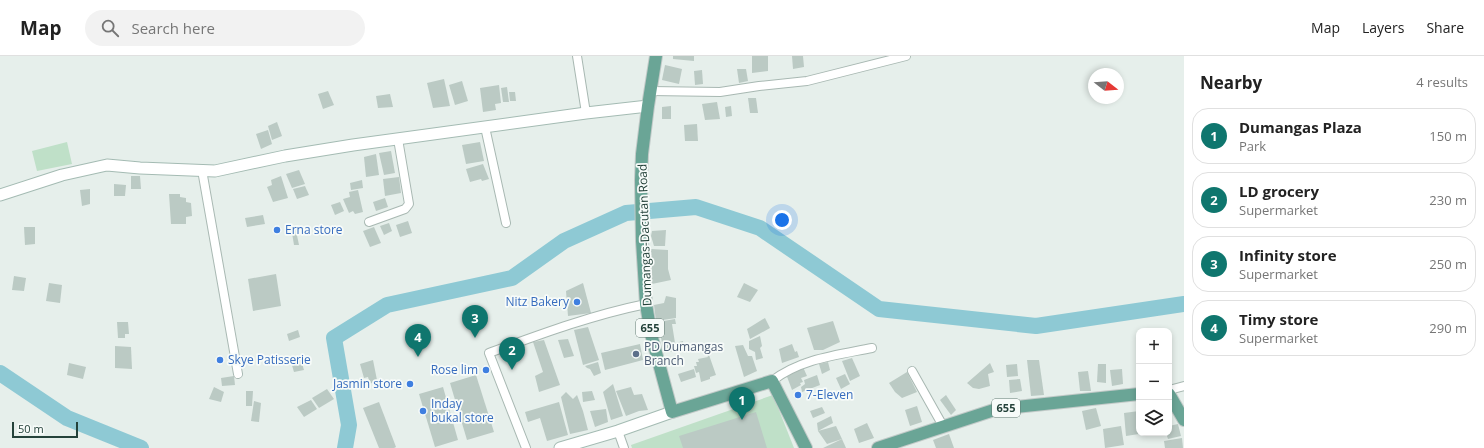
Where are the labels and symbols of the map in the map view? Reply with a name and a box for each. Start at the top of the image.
north arrow [1088,68,1124,104]
street label: Dumangas-Dacutan Road [634,164,655,307]
your location [772,210,792,230]
place label: Erna store [285,221,343,238]
marker: Erna store [272,225,282,235]
place label: Nitz Bakery [506,293,570,310]
marker: Nitz Bakery [572,297,582,307]
pin: 3 [462,305,488,338]
road number: 655 [636,319,664,337]
pin: 4 [405,324,431,357]
pin: 2 [499,337,525,370]
place label: PD Dumangas Branch [644,338,723,369]
marker: PD Dumangas Branch [631,349,641,359]
place label: Skye Patisserie [228,351,311,368]
marker: Skye Patisserie [215,355,225,365]
place label: Rose lim [431,361,478,378]
marker: Rose lim [481,365,491,375]
place label: Jasmin store [332,375,402,392]
marker: Jasmin store [405,379,415,389]
place label: 7-Eleven [806,386,853,403]
pin: 1 [729,387,755,420]
marker: 7-Eleven [793,390,803,400]
place label: Inday bukal store [431,395,494,426]
road number: 655 [992,399,1020,417]
marker: Inday bukal store [418,406,428,416]
scale bar [12,420,78,439]

